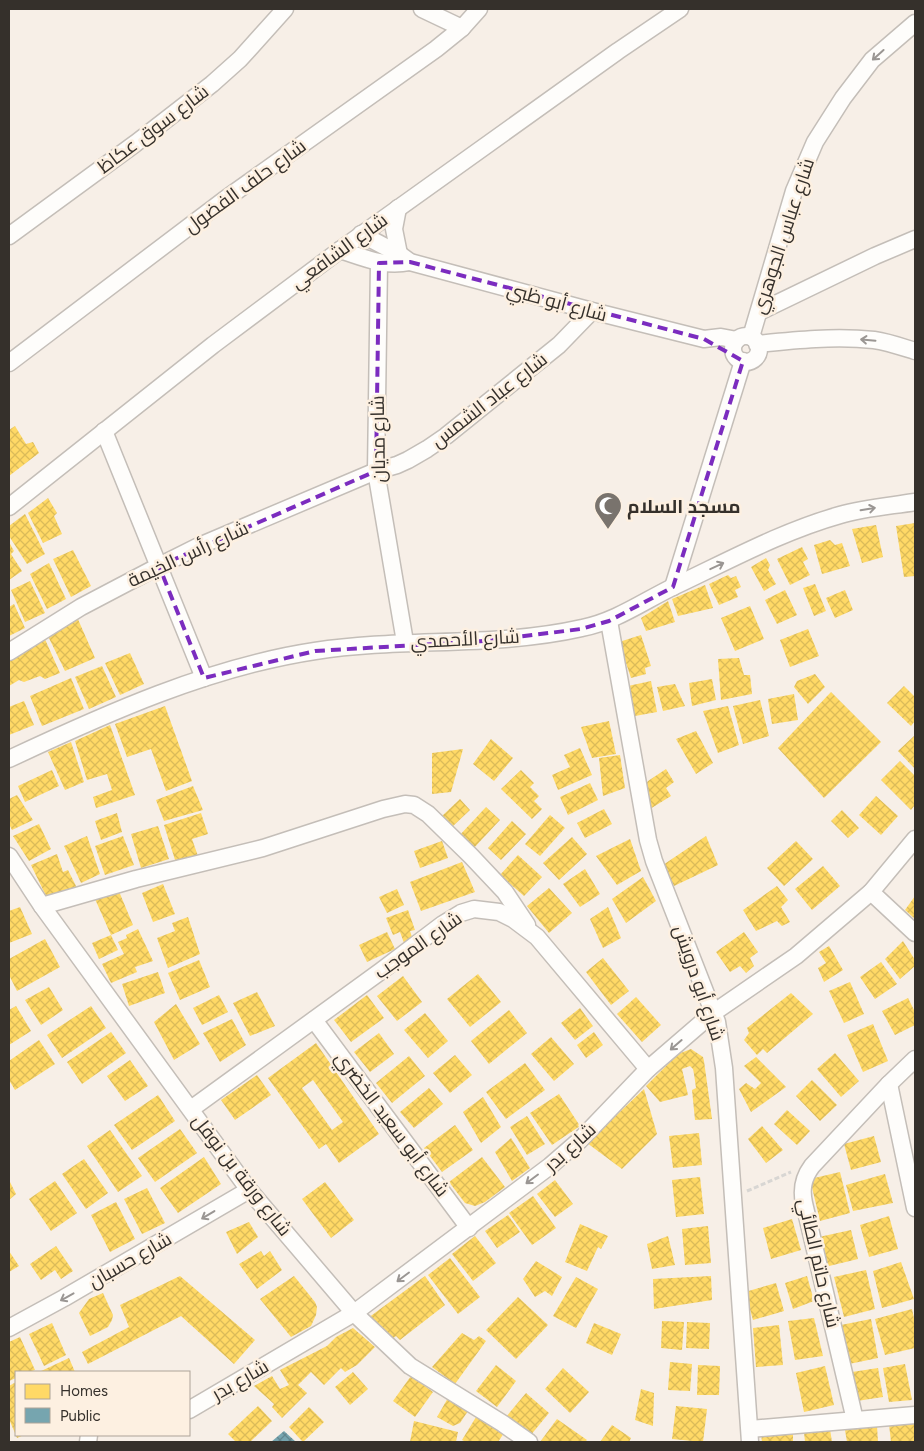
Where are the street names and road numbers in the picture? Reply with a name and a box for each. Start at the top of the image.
street label: شارع سوق عكاظ [93,80,214,180]
street label: شارع حلف الفضول [180,134,312,240]
street label: شارع عباس الجوهري [747,155,822,318]
street label: شارع الشافعي [286,208,394,296]
street label: شارع أبو ظبي [504,278,610,329]
street label: شارع عباد الشمس [426,348,553,454]
street label: شارع مديان [366,395,392,483]
street label: شارع رأس الخيمة [124,516,253,594]
street label: شارع الأحمدي [410,625,520,656]
street label: شارع الموجب [370,906,467,985]
street label: شارع أبو درويش [667,922,730,1044]
street label: شارع أبو سعيد الخضري [328,1047,454,1203]
street label: شارع ورقة بن نوفل [186,1110,297,1242]
street label: شارع بدر [539,1118,602,1178]
street label: شارع حاتم الطائي [790,1196,845,1331]
street label: شارع حسبان [84,1227,177,1295]
street label: شارع بدر [207,1355,273,1408]

